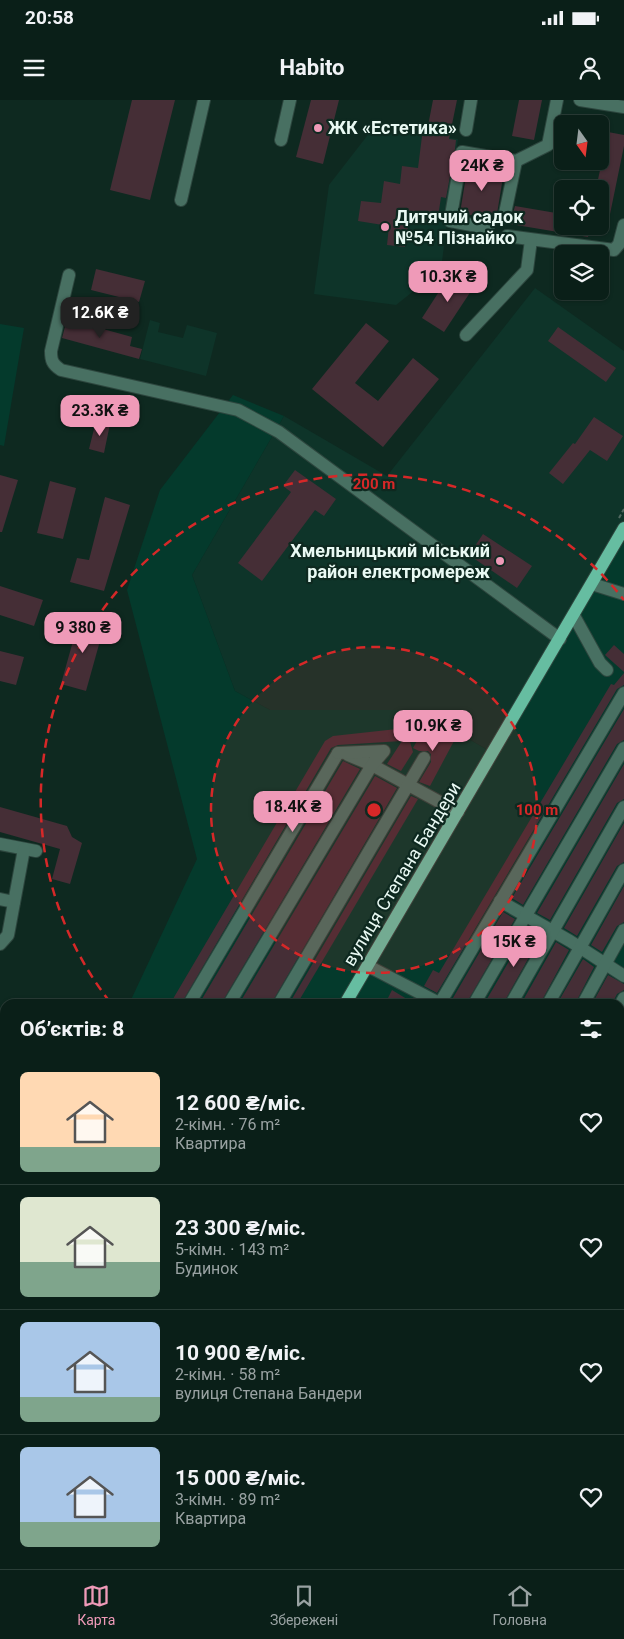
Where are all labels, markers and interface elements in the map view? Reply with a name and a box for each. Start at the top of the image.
text: 20:58 [25,6,74,29]
icon: menu [20,54,48,82]
icon: person [576,54,604,82]
text: Habito [279,55,345,80]
north arrow [554,115,609,170]
map controls [554,115,609,300]
place label: ЖК «Естетика» [328,117,457,138]
marker: ЖК «Естетика» [312,122,324,134]
pin: 24K ₴ [447,149,517,192]
text: 24K ₴ [460,156,504,175]
button: locate [554,180,609,235]
place label: Дитячий садок №54 Пізнайко [395,206,524,248]
marker: Дитячий садок №54 Пізнайко [379,221,391,233]
button: layers [554,245,609,300]
pin: 10.3K ₴ [402,260,494,303]
text: 10.3K ₴ [420,267,477,286]
pin: 12.6K ₴ [54,296,146,339]
text: 12.6K ₴ [72,303,129,322]
pin: 23.3K ₴ [54,394,146,437]
text: 23.3K ₴ [72,401,129,420]
text: 200 m [353,475,395,493]
place label: Хмельницький міський район електромереж [290,540,491,582]
marker: Хмельницький міський район електромереж [494,555,506,567]
pin: 9 380 ₴ [37,612,129,654]
text: 9 380 ₴ [55,618,111,637]
pin: 10.9K ₴ [387,710,479,752]
text: 10.9K ₴ [405,716,462,735]
street label: вулиця Степана Бандери [338,778,465,969]
pin: 18.4K ₴ [247,790,339,833]
text: 18.4K ₴ [265,797,322,816]
centre of rings [365,801,383,819]
text: 100 m [516,801,558,819]
pin: 15K ₴ [479,926,549,968]
text: 15K ₴ [492,932,536,951]
icon: filters [577,1015,605,1043]
text: Об’єктів: 8 [20,1017,124,1041]
text: 12 600 ₴/міс. [175,1091,306,1115]
icon: home [60,1092,120,1152]
icon: heart [577,1108,605,1136]
text: 2-кімн. · 76 m² [175,1115,280,1134]
text: Квартира [175,1134,246,1153]
text: 23 300 ₴/міс. [175,1216,306,1240]
icon: home [60,1217,120,1277]
icon: heart [577,1233,605,1261]
text: 5-кімн. · 143 m² [175,1240,289,1259]
text: Будинок [175,1259,238,1278]
text: 10 900 ₴/міс. [175,1341,306,1365]
icon: home [60,1342,120,1402]
icon: heart [577,1358,605,1386]
text: 2-кімн. · 58 m² [175,1365,280,1384]
text: вулиця Степана Бандери [175,1384,362,1403]
text: 15 000 ₴/міс. [175,1466,306,1490]
icon: home [60,1467,120,1527]
icon: heart [577,1483,605,1511]
text: 3-кімн. · 89 m² [175,1490,280,1509]
text: Квартира [175,1509,246,1528]
tab: Карта [77,1582,115,1628]
tab: Збережені [270,1582,338,1628]
tab: Головна [493,1582,547,1628]

